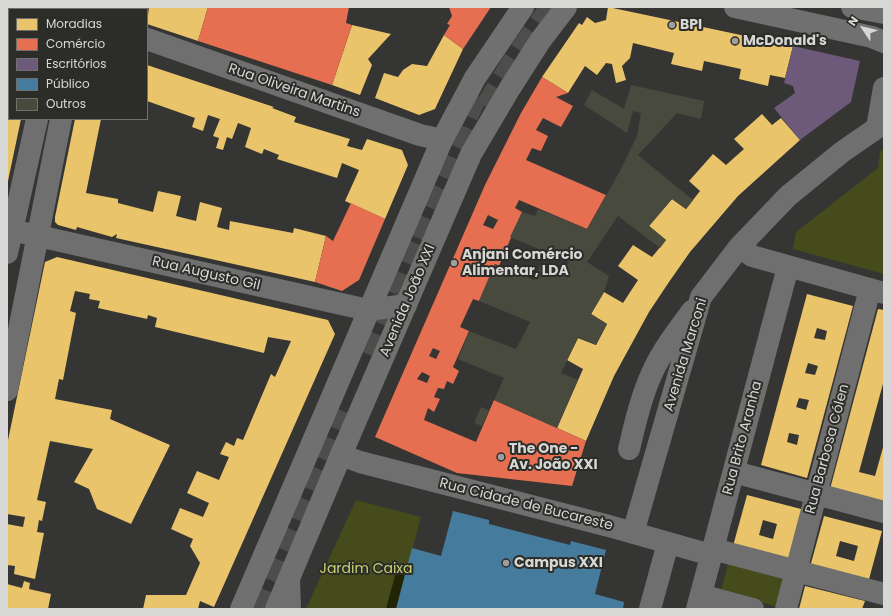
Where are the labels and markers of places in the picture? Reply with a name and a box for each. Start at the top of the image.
place label: BPI [680,17,702,33]
marker: BPI [667,20,677,30]
place label: McDonald's [743,33,827,49]
marker: McDonald's [730,36,740,46]
place label: Anjani Comércio Alimentar, LDA [462,247,582,280]
marker: Anjani Comércio Alimentar, LDA [449,258,459,268]
place label: The One - Av. João XXI [509,441,598,474]
marker: The One - Av. João XXI [496,452,506,462]
place label: Campus XXI [514,555,603,571]
marker: Campus XXI [501,558,511,568]

